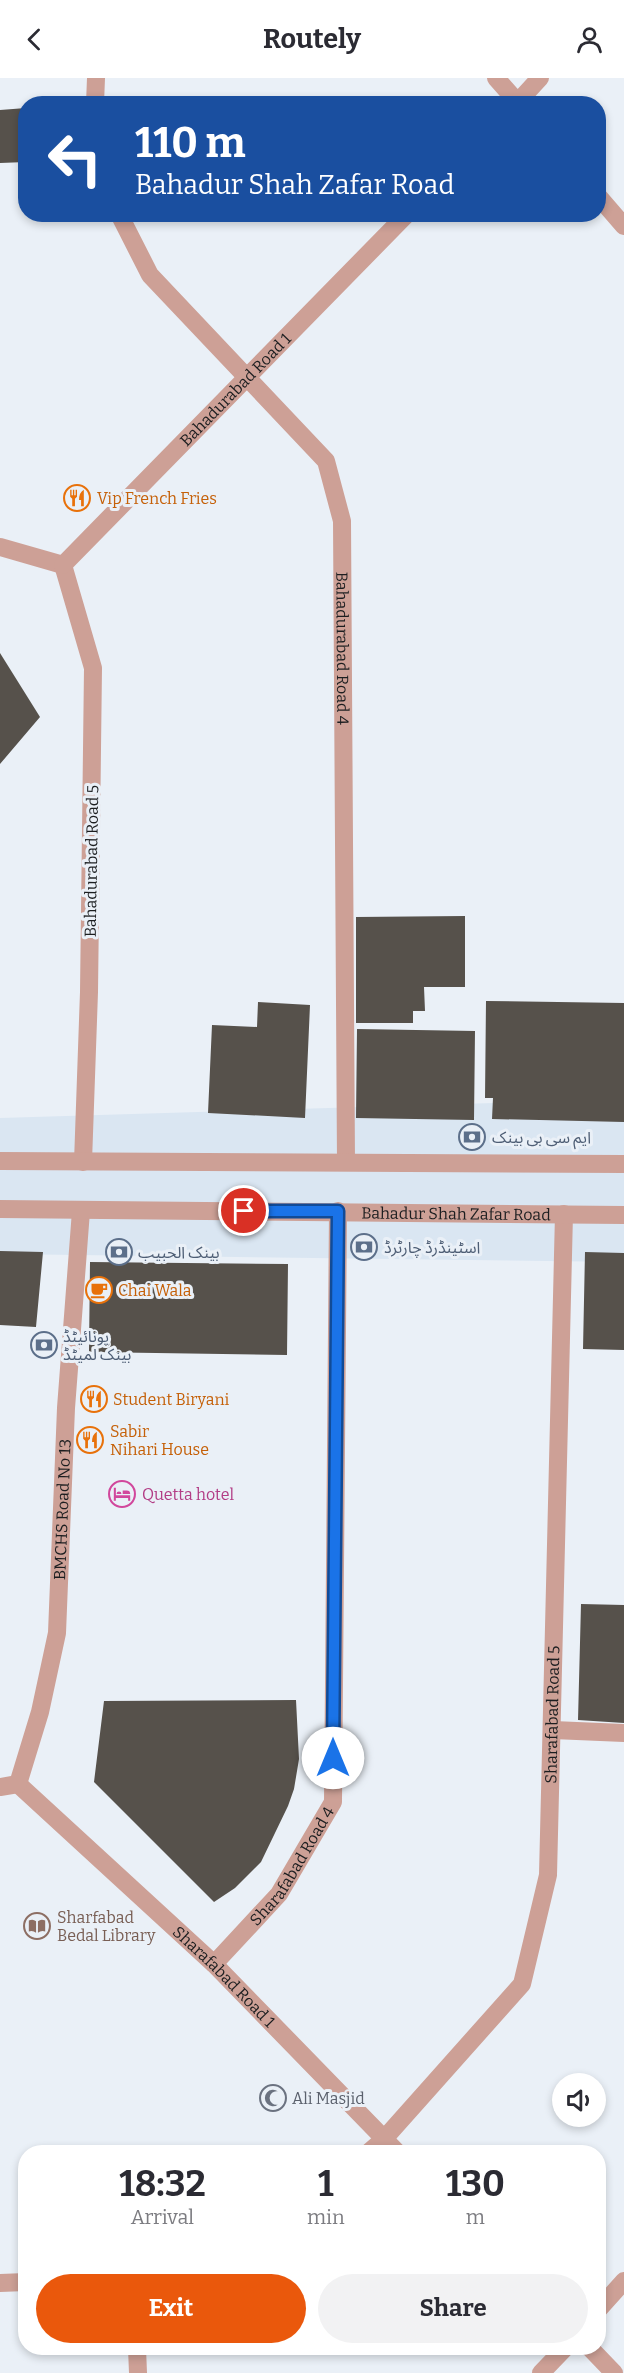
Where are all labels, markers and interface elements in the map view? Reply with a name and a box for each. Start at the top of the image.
icon: back [18,23,51,56]
text: Routely [263,23,361,55]
icon: person [573,23,606,56]
text: 110 m [135,118,246,168]
icon: left [36,120,114,198]
text: Bahadur Shah Zafar Road [135,169,454,201]
street label: Bahadurabad Road 1 [176,329,295,450]
restaurant icon: Vip French Fries [62,483,92,513]
place label: Vip French Fries [97,489,217,508]
street label: Bahadurabad Road 4 [332,572,352,726]
street label: Bahadurabad Road 5 [81,785,102,937]
bank icon: ایم سی بی بینک [457,1122,487,1152]
place label: ایم سی بی بینک [492,1128,591,1150]
pin [218,1185,269,1236]
icon: arrive [227,1194,260,1227]
street label: Bahadur Shah Zafar Road [361,1203,551,1224]
bank icon: اسٹینڈرڈ چارٹرڈ [349,1232,379,1262]
bank icon: بينک الحبيب [104,1237,134,1267]
place label: اسٹینڈرڈ چارٹرڈ [384,1238,480,1258]
place label: بينک الحبيب [138,1243,220,1262]
cafe icon: Chai Wala [84,1275,114,1305]
place label: Chai Wala [118,1281,192,1300]
place label: یونائیٹڈ بینک لمیٹڈ [63,1327,131,1364]
bank icon: یونائیٹڈ بینک لمیٹڈ [29,1330,59,1360]
restaurant icon: Student Biryani [79,1384,109,1414]
place label: Student Biryani [113,1390,230,1409]
place label: Sabir Nihari House [110,1422,209,1459]
restaurant icon: Sabir Nihari House [75,1425,105,1455]
street label: BMCHS Road No 13 [50,1439,75,1580]
hotel icon: Quetta hotel [107,1479,137,1509]
place label: Quetta hotel [142,1485,234,1504]
street label: Sharafabad Road 5 [541,1645,564,1784]
position arrow [301,1726,365,1790]
street label: Sharafabad Road 4 [246,1803,339,1929]
place label: Sharfabad Bedal Library [57,1908,156,1945]
library icon: Sharfabad Bedal Library [22,1911,52,1941]
street label: Sharafabad Road 1 [169,1922,279,2031]
map controls [552,2073,606,2127]
button: sound [552,2073,606,2127]
mosque icon: Ali Masjid [258,2083,288,2113]
place label: Ali Masjid [292,2089,365,2108]
text: 18:32 [119,2162,206,2206]
text: 1 [318,2162,334,2206]
text: 130 [446,2162,505,2206]
text: Arrival [131,2205,194,2229]
text: min [307,2205,345,2229]
text: m [466,2205,485,2229]
button: Exit [36,2274,306,2343]
button: Share [318,2274,588,2343]

